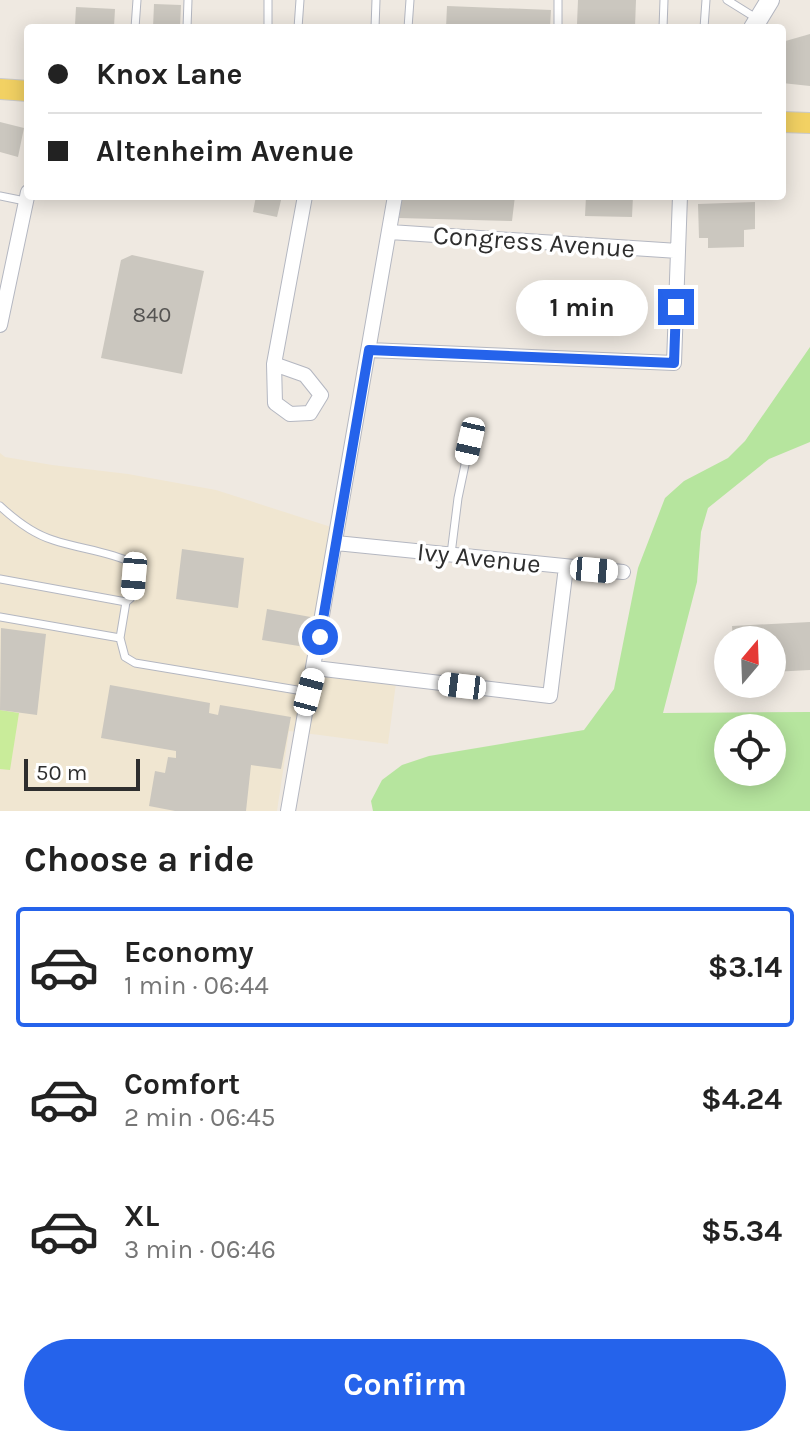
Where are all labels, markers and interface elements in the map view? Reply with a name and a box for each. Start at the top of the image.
text: Knox Lane [96,56,242,92]
text: Altenheim Avenue [96,133,354,169]
street label: Congress Avenue [432,219,636,265]
callout: 1 min [516,279,648,335]
route end [658,289,694,325]
text: 1 min [549,292,615,323]
house number: 840 [133,302,171,328]
car [453,415,487,467]
street label: Ivy Avenue [416,536,542,580]
car [120,551,148,601]
car [569,556,619,584]
route start [302,619,338,655]
north arrow [714,626,786,698]
map controls [714,626,786,786]
car [291,666,327,718]
car [437,671,487,701]
button: locate [714,714,786,786]
scale bar [24,755,140,791]
text: 50 m [36,760,87,786]
text: Choose a ride [24,838,254,880]
icon: car [28,931,100,1003]
text: Economy [124,934,254,970]
text: $3.14 [708,949,782,985]
text: 1 min · 06:44 [124,970,269,1001]
icon: car [28,1063,100,1135]
text: Comfort [124,1066,240,1102]
text: $4.24 [701,1081,782,1117]
text: 2 min · 06:45 [124,1102,276,1133]
icon: car [28,1195,100,1267]
text: XL [124,1198,159,1234]
text: $5.34 [701,1213,782,1249]
text: 3 min · 06:46 [124,1234,276,1265]
button: Confirm [24,1339,786,1431]

